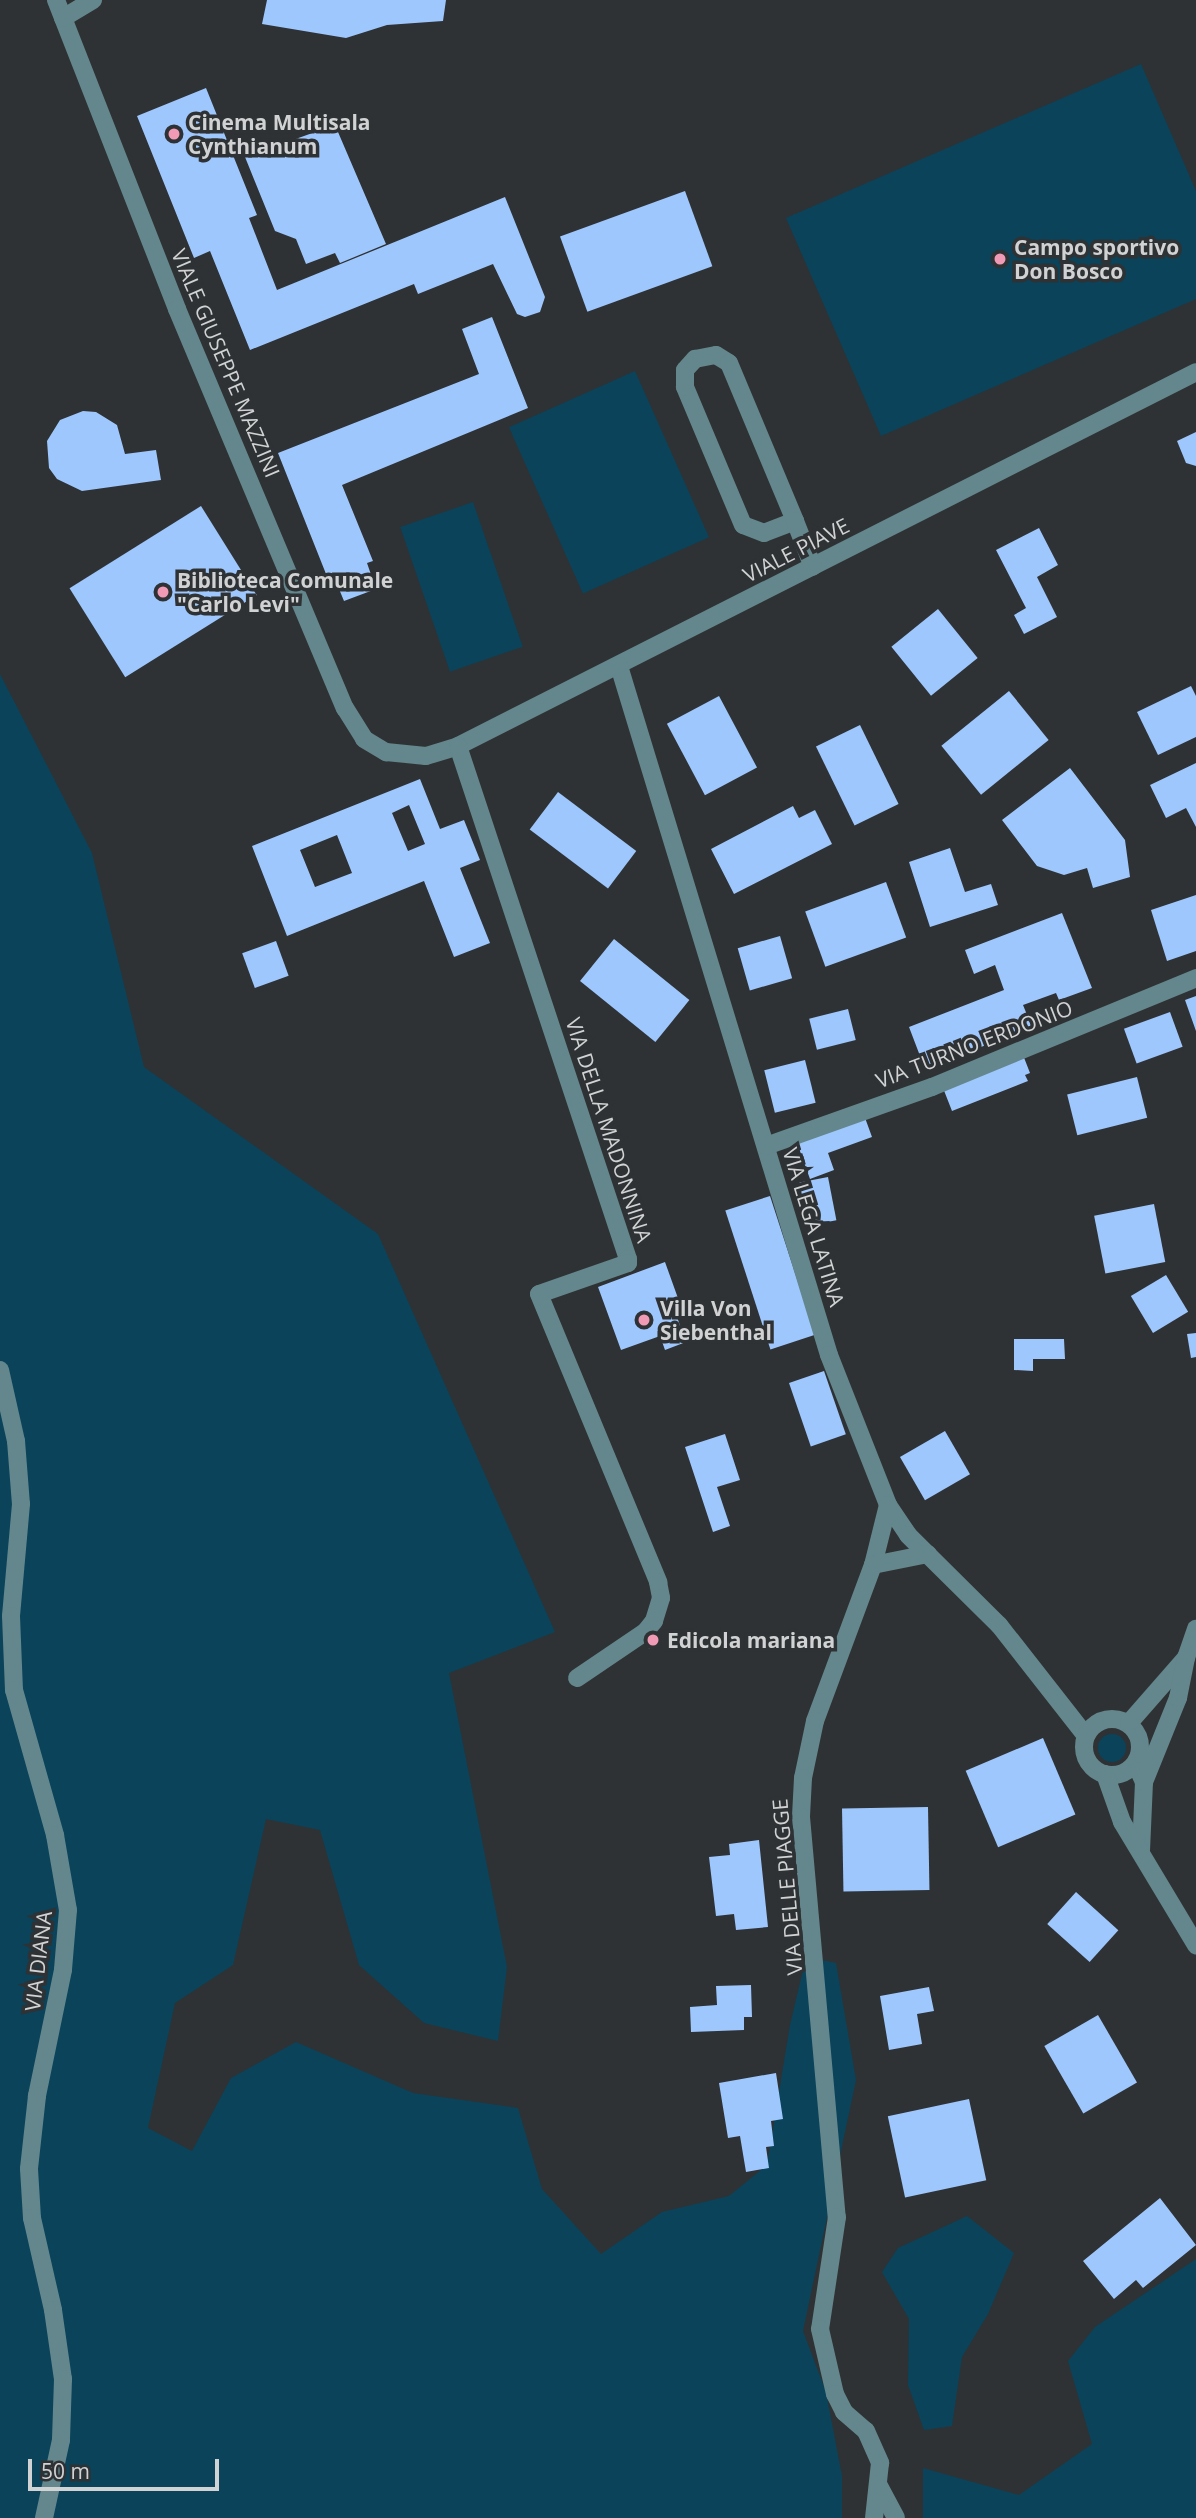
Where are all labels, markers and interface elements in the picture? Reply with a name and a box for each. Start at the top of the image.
place label: Cinema Multisala Cynthianum [188,109,371,159]
marker: Cinema Multisala Cynthianum [166,126,182,142]
place label: Campo sportivo Don Bosco [1014,234,1179,284]
street label: VIALE GIUSEPPE MAZZINI [166,245,286,481]
marker: Campo sportivo Don Bosco [992,251,1008,267]
street label: VIALE PIAVE [739,513,853,587]
place label: Biblioteca Comunale "Carlo Levi" [177,567,393,617]
marker: Biblioteca Comunale "Carlo Levi" [155,584,171,600]
street label: VIA TURNO ERDONIO [872,995,1076,1093]
street label: VIA DELLA MADONNINA [561,1014,657,1246]
street label: VIA LEGA LATINA [778,1145,850,1309]
place label: Villa Von Siebenthal [660,1295,772,1345]
marker: Villa Von Siebenthal [634,1310,654,1330]
place label: Edicola mariana [667,1627,835,1653]
marker: Edicola mariana [645,1632,661,1648]
street label: VIA DELLE PIAGGE [767,1798,807,1976]
street label: VIA DIANA [19,1910,57,2012]
scale bar [32,2444,222,2488]
text: 50 m [41,2457,90,2485]

